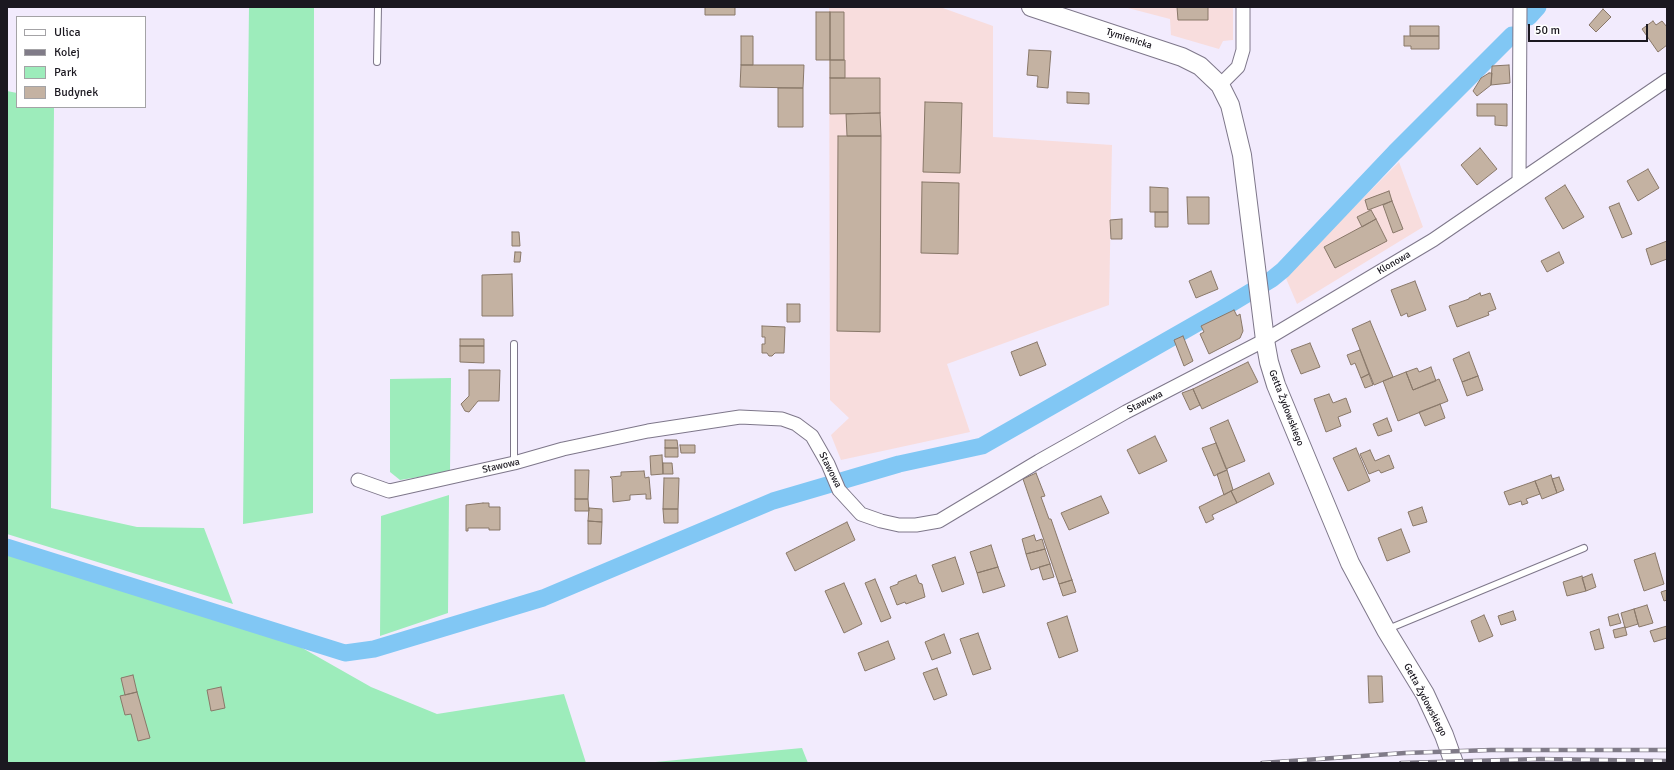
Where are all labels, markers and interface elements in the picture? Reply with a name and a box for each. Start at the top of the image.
legend [16,16,146,108]
scale bar [1530,16,1650,42]
text: 50 m [1535,23,1560,38]
text: Ulica [54,25,81,40]
street label: Tymienicka [1105,26,1153,52]
text: Kolej [54,45,80,60]
text: Park [54,65,77,80]
text: Budynek [54,85,98,100]
street label: Klonowa [1375,249,1413,277]
street label: Getta Żydowskiego [1266,368,1306,448]
street label: Stawowa [1125,388,1165,416]
street label: Stawowa [816,450,844,490]
street label: Stawowa [481,456,521,476]
street label: Getta Żydowskiego [1401,662,1449,738]

